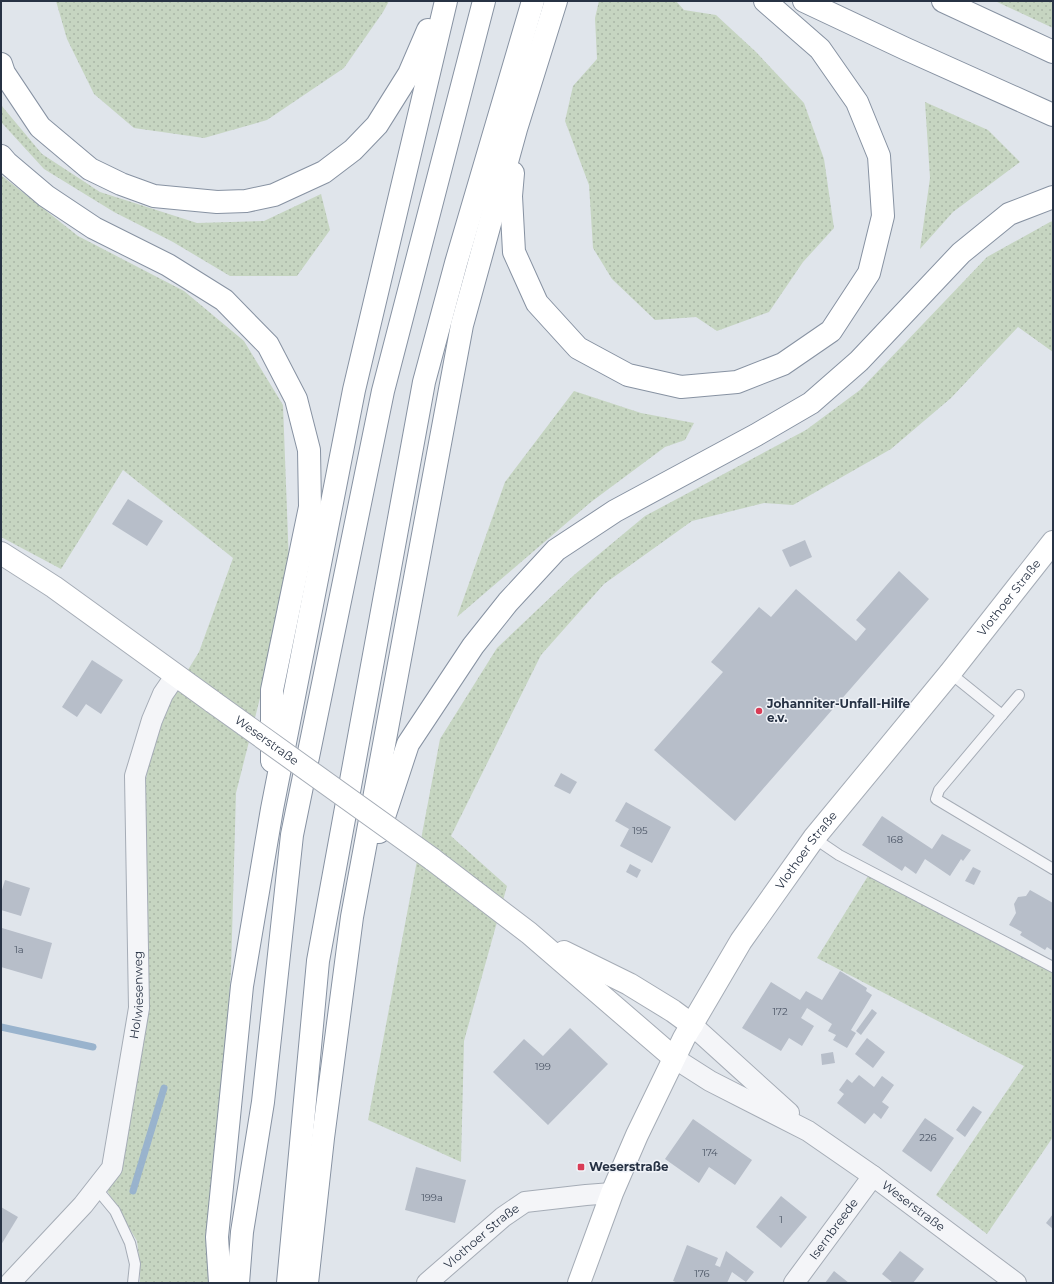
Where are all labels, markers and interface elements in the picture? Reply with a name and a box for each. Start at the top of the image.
street label: Vlothoer Straße [974,556,1044,639]
place label: Johanniter-Unfall-Hilfe e.v. [766,696,911,725]
marker: Johanniter-Unfall-Hilfe e.v. [754,706,764,716]
street label: Weserstraße [232,712,302,768]
street label: Vlothoer Straße [772,808,840,892]
house number: 195 [632,824,648,837]
house number: 168 [887,833,903,846]
house number: 1a [14,943,24,956]
street label: Holwiesenweg [126,951,146,1040]
house number: 172 [772,1005,788,1018]
house number: 199 [535,1060,551,1073]
house number: 226 [919,1131,937,1144]
house number: 174 [702,1146,718,1159]
place label: Weserstraße [589,1159,669,1174]
marker: Weserstraße [576,1162,586,1172]
street label: Weserstraße [879,1177,948,1234]
house number: 199a [421,1191,443,1204]
street label: Isernbreede [806,1195,861,1262]
street label: Vlothoer Straße [441,1200,522,1272]
house number: 1 [779,1213,783,1226]
house number: 176 [694,1267,710,1280]

